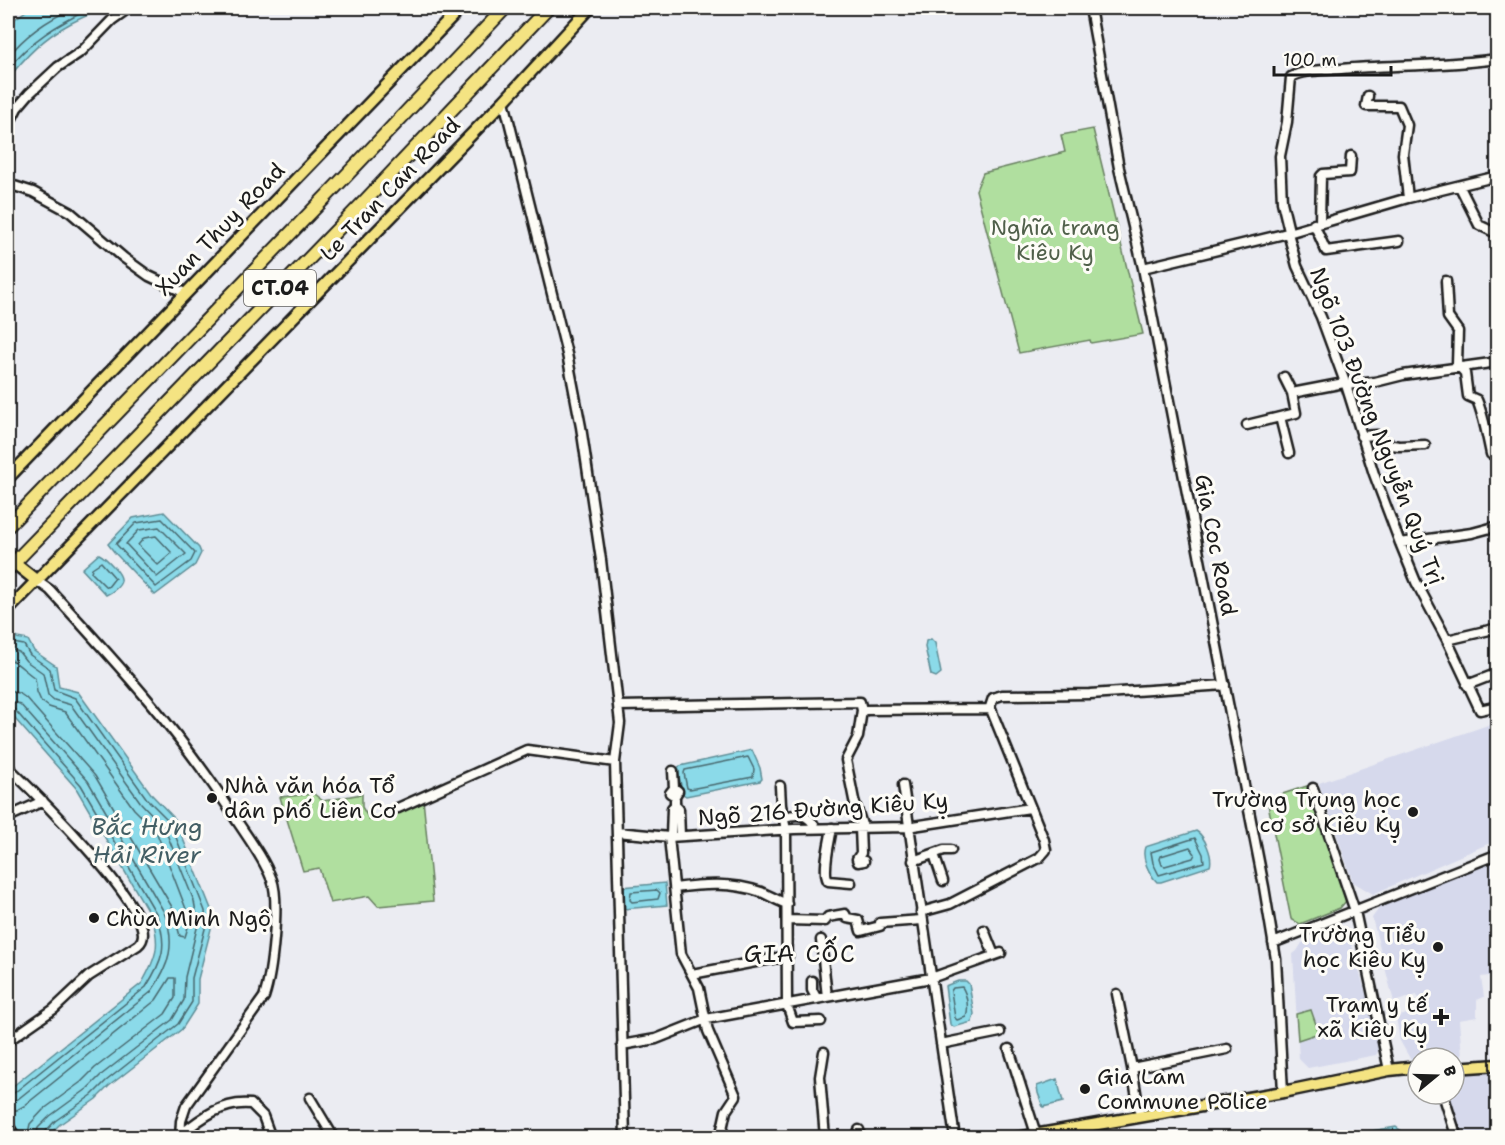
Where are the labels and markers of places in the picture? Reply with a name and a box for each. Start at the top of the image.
place label: Nhà văn hóa Tổ dân phố Liên Cơ [224,771,397,825]
place label: Trường Trung học cơ sở Kiêu Kỵ [1212,785,1401,844]
marker: Nhà văn hóa Tổ dân phố Liên Cơ [205,791,219,805]
marker: Trường Trung học cơ sở Kiêu Kỵ [1406,805,1420,819]
place label: Chùa Minh Ngộ [106,904,271,933]
marker: Chùa Minh Ngộ [87,911,101,925]
place label: Trường Tiểu học Kiêu Kỵ [1299,920,1426,979]
marker: Trường Tiểu học Kiêu Kỵ [1431,940,1445,954]
place label: Trạm y tế xã Kiêu Kỵ [1317,990,1429,1049]
marker: Trạm y tế xã Kiêu Kỵ [1432,1008,1450,1026]
place label: Gia Lam Commune Police [1097,1062,1268,1116]
marker: Gia Lam Commune Police [1078,1082,1092,1096]

